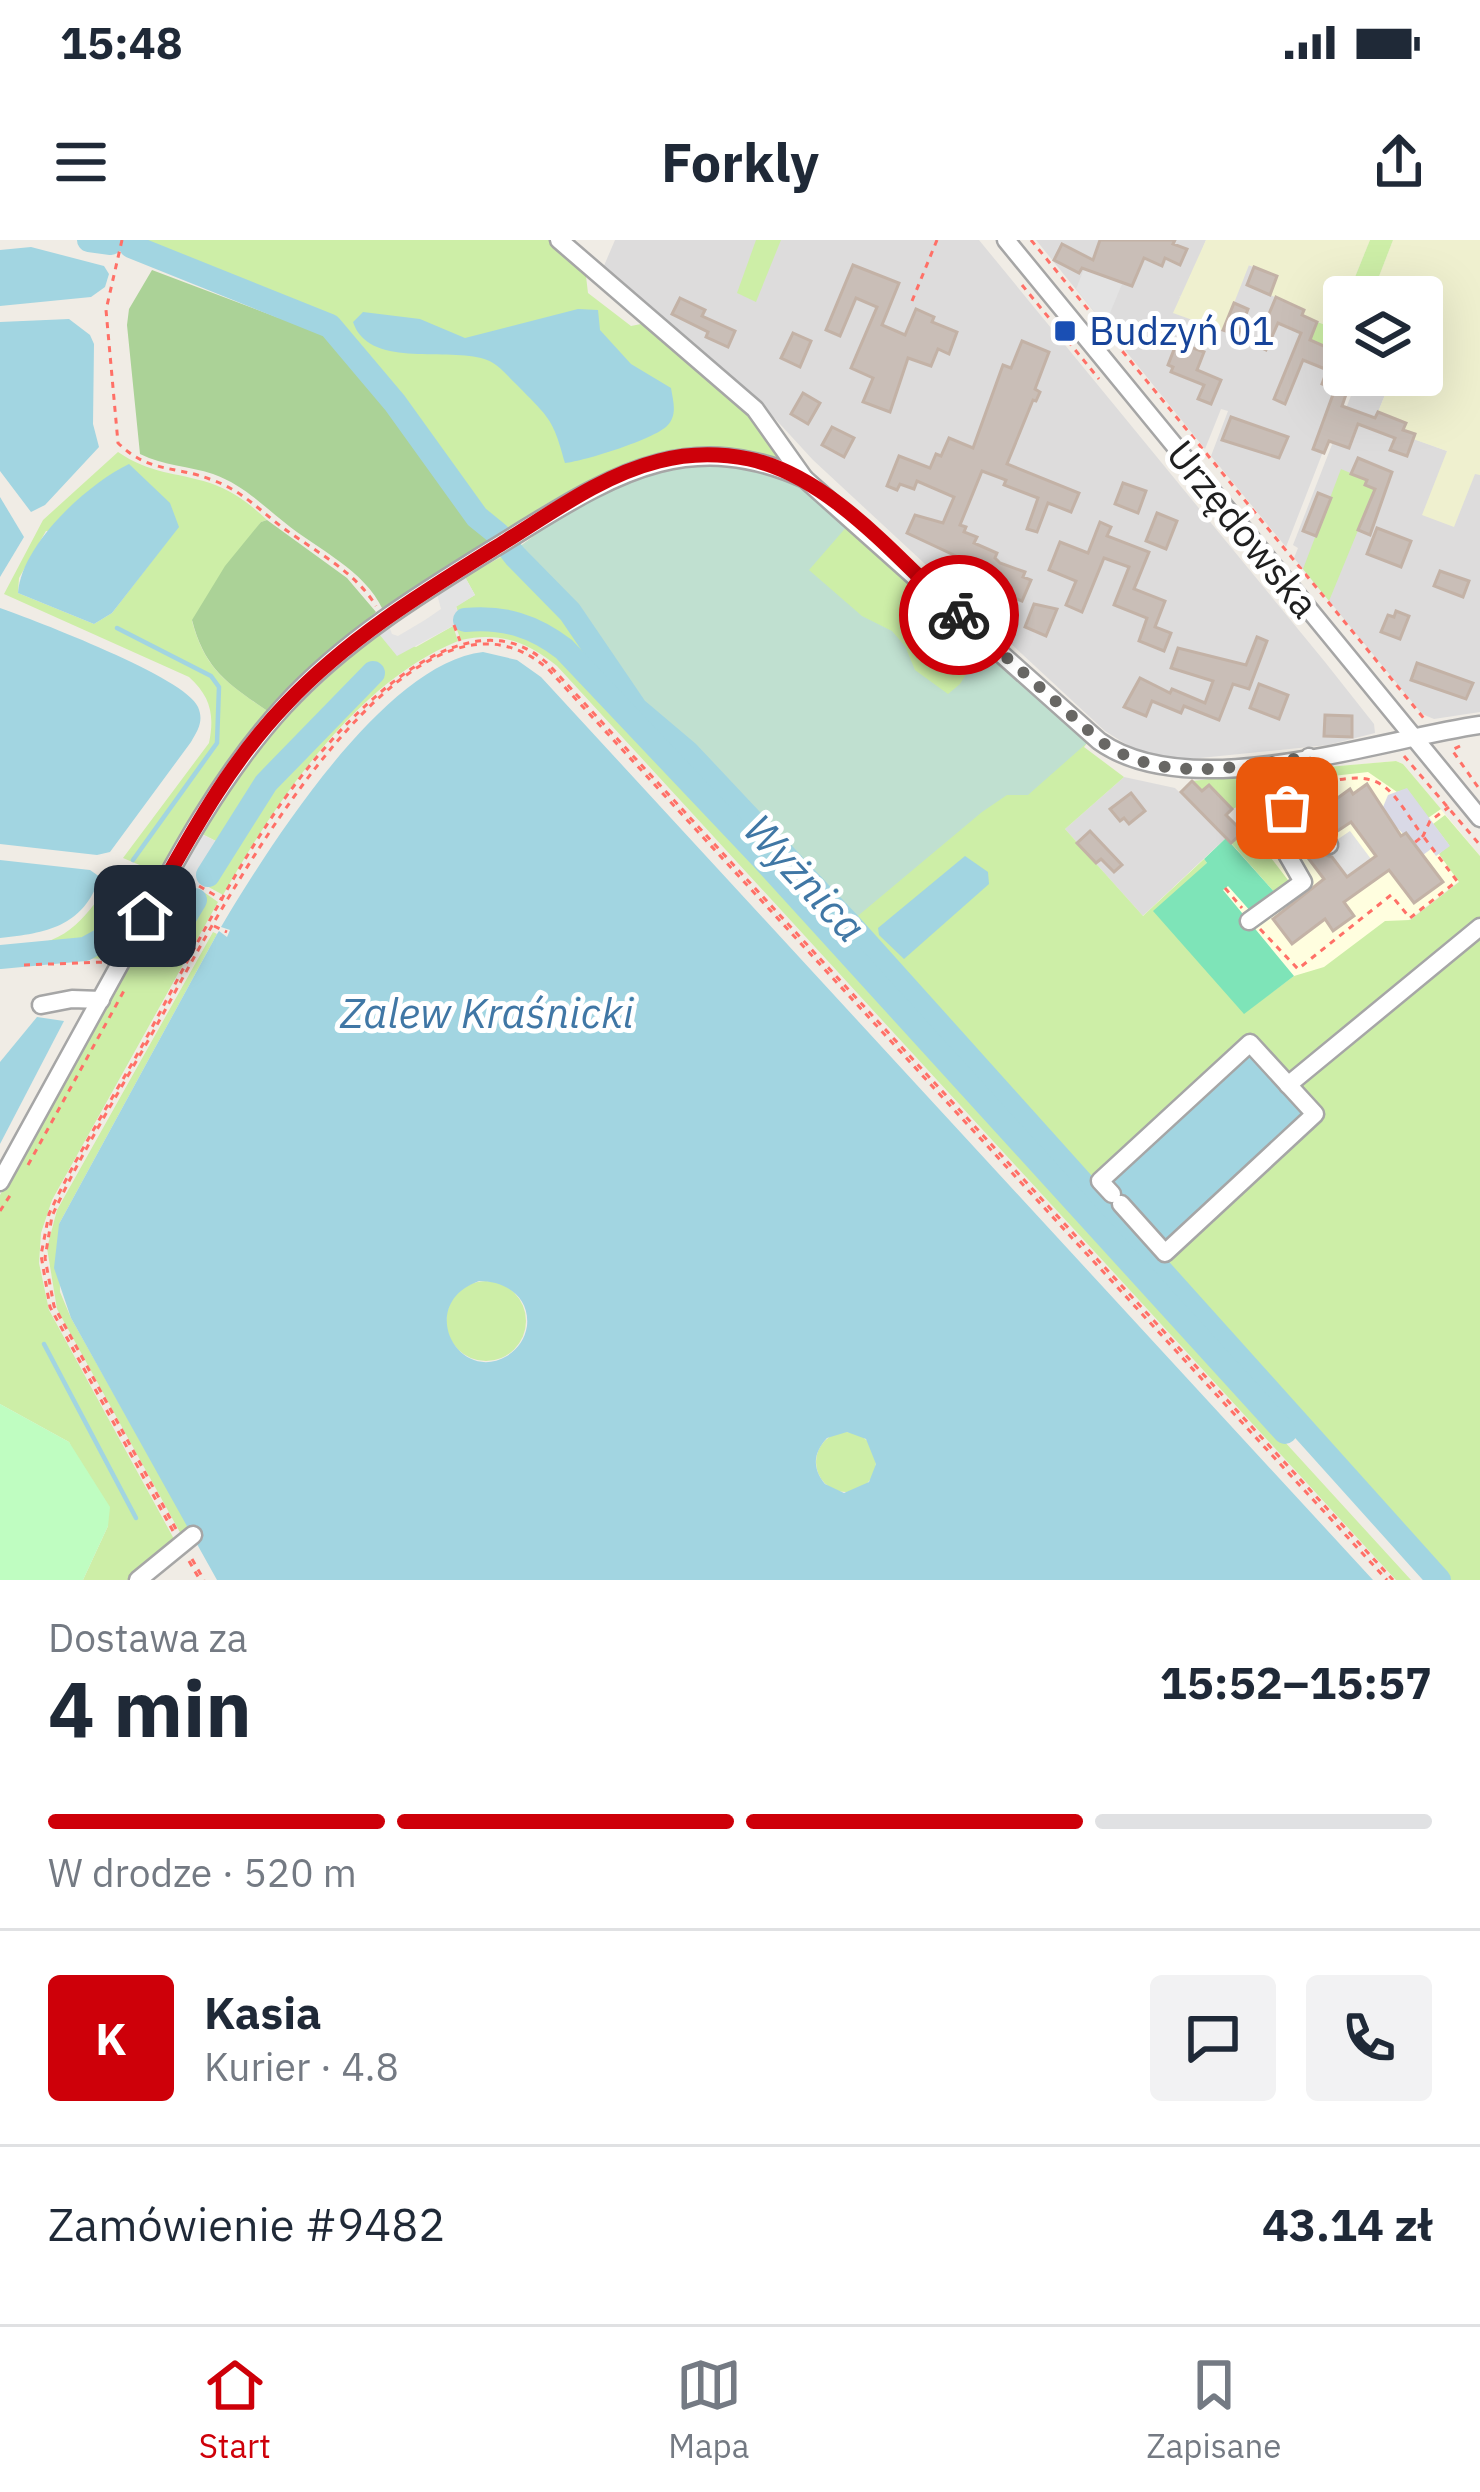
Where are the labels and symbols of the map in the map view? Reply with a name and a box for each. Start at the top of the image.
place label: Budzyń 01 [1089,305,1275,356]
marker: Budzyń 01 [1052,318,1078,344]
street label: Urzędowska [1156,429,1331,628]
courier [899,555,1019,675]
pin [1236,757,1338,859]
water label: Wyżnica [732,802,878,953]
pin [94,865,196,967]
water label: Zalew Kraśnicki [339,985,635,1040]

